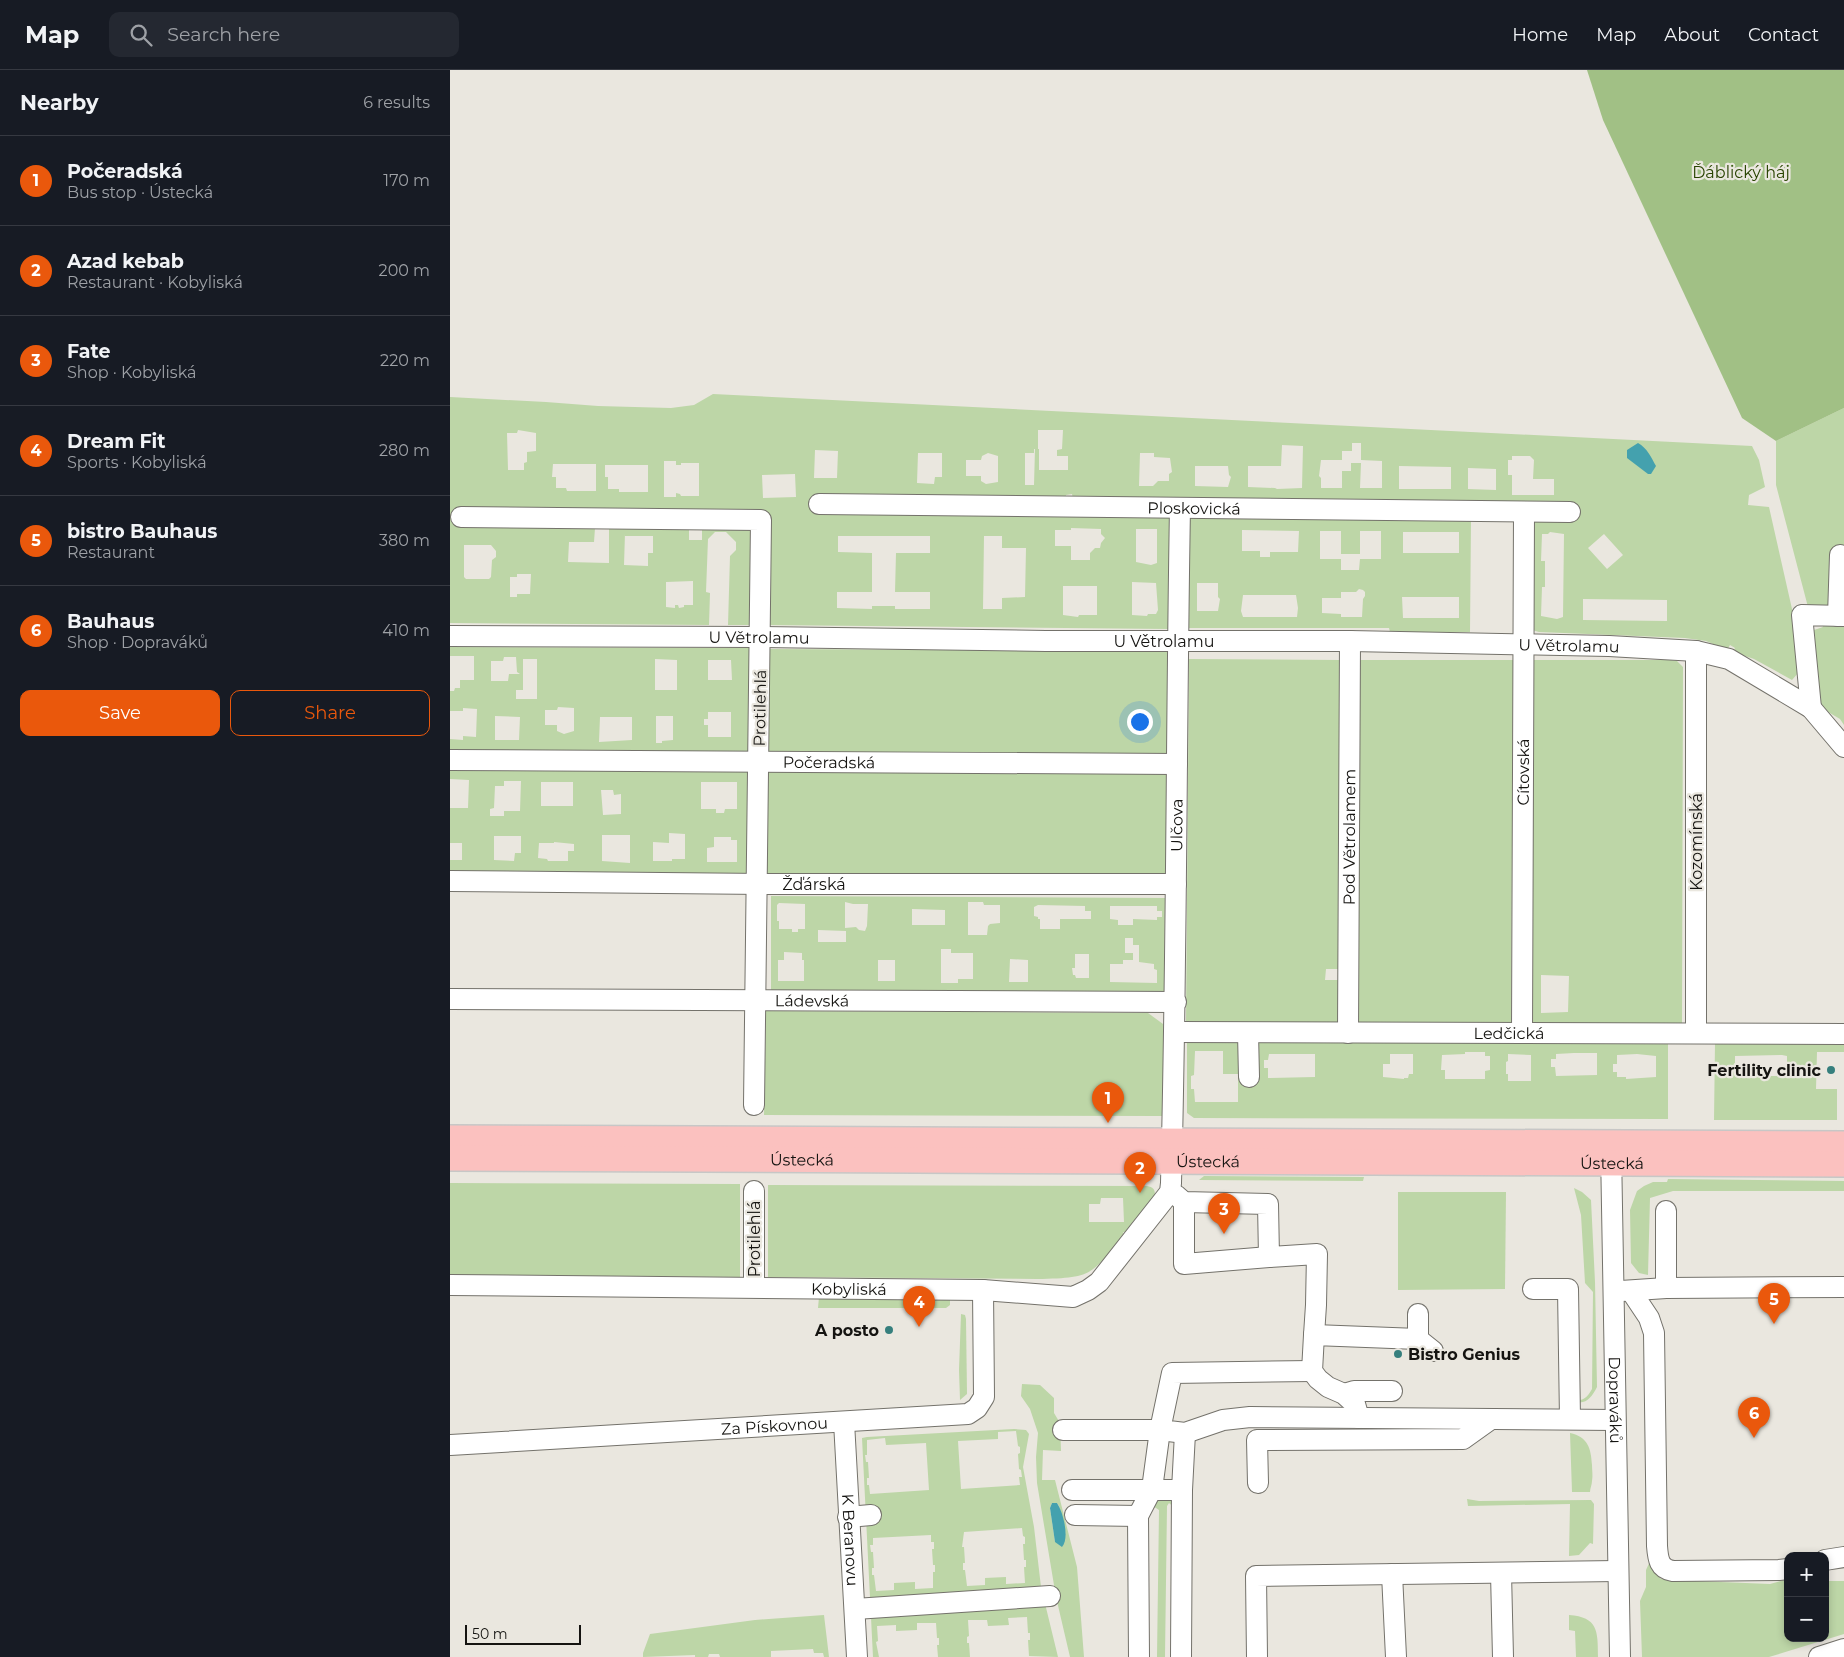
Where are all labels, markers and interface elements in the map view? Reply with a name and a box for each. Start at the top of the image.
search box [109,12,459,57]
text: Map [25,20,79,49]
icon: search [127,21,155,49]
text: Search here [167,23,280,46]
text: Home [1512,24,1568,46]
text: Map [1596,24,1636,46]
text: About [1664,24,1720,46]
text: Contact [1748,24,1819,46]
text: Nearby [20,90,99,115]
text: 6 results [363,93,430,112]
text: Počeradská [67,160,183,183]
park label: Ďáblický háj [1692,163,1790,182]
text: 1 [33,171,39,190]
text: 170 m [383,171,430,190]
text: Bus stop · Ústecká [67,183,213,202]
text: Azad kebab [67,250,184,273]
text: 2 [31,261,41,280]
text: 200 m [379,261,430,280]
text: Restaurant · Kobyliská [67,273,243,292]
text: Fate [67,340,111,363]
text: 3 [31,351,41,370]
text: 220 m [380,351,430,370]
text: Shop · Kobyliská [67,363,197,382]
text: Dream Fit [67,430,166,453]
text: 4 [30,441,42,460]
text: 280 m [379,441,430,460]
text: Sports · Kobyliská [67,453,207,472]
street label: Ploskovická [1147,498,1241,518]
text: bistro Bauhaus [67,520,217,543]
text: 5 [31,531,41,550]
text: 380 m [379,531,430,550]
text: Restaurant [67,543,155,562]
text: Bauhaus [67,610,154,633]
text: 6 [31,621,41,640]
text: 410 m [382,621,430,640]
street label: U Větrolamu [708,627,810,647]
street label: U Větrolamu [1113,632,1215,651]
text: Shop · Dopraváků [67,633,208,652]
street label: U Větrolamu [1518,635,1620,656]
street label: Protilehlá [750,669,770,747]
button: Save [20,690,220,736]
button: Share [230,690,430,736]
your location [1127,709,1153,735]
street label: Cítovská [1513,739,1533,805]
street label: Počeradská [783,752,875,772]
street label: Pod Větrolamem [1339,769,1359,905]
street label: Kozomínská [1687,793,1706,891]
street label: Ulčova [1167,798,1186,852]
street label: Žďárská [782,875,846,894]
street label: Ládevská [775,991,849,1010]
street label: Ledčická [1474,1023,1544,1043]
place label: Fertility clinic [1707,1061,1822,1080]
marker: Fertility clinic [1825,1064,1837,1076]
pin: 1 [1092,1082,1124,1123]
street label: Ústecká [770,1150,834,1169]
pin: 2 [1124,1152,1156,1193]
street label: Ústecká [1176,1152,1240,1171]
street label: Ústecká [1580,1153,1644,1173]
pin: 3 [1208,1193,1240,1234]
street label: Protilehlá [745,1201,764,1277]
street label: Kobyliská [811,1279,887,1299]
pin: 5 [1758,1283,1790,1324]
pin: 4 [903,1286,935,1327]
place label: A posto [814,1321,879,1340]
marker: A posto [883,1324,895,1336]
place label: Bistro Genius [1408,1345,1521,1364]
marker: Bistro Genius [1392,1348,1404,1360]
street label: Dopraváků [1605,1356,1626,1444]
pin: 6 [1738,1397,1770,1438]
street label: Za Pískovnou [720,1413,828,1438]
street label: K Beranovu [838,1493,863,1587]
map controls [1784,1552,1829,1642]
button: + [1784,1552,1829,1597]
button: − [1784,1597,1829,1642]
scale bar [465,1622,581,1645]
text: 50 m [472,1625,508,1643]

